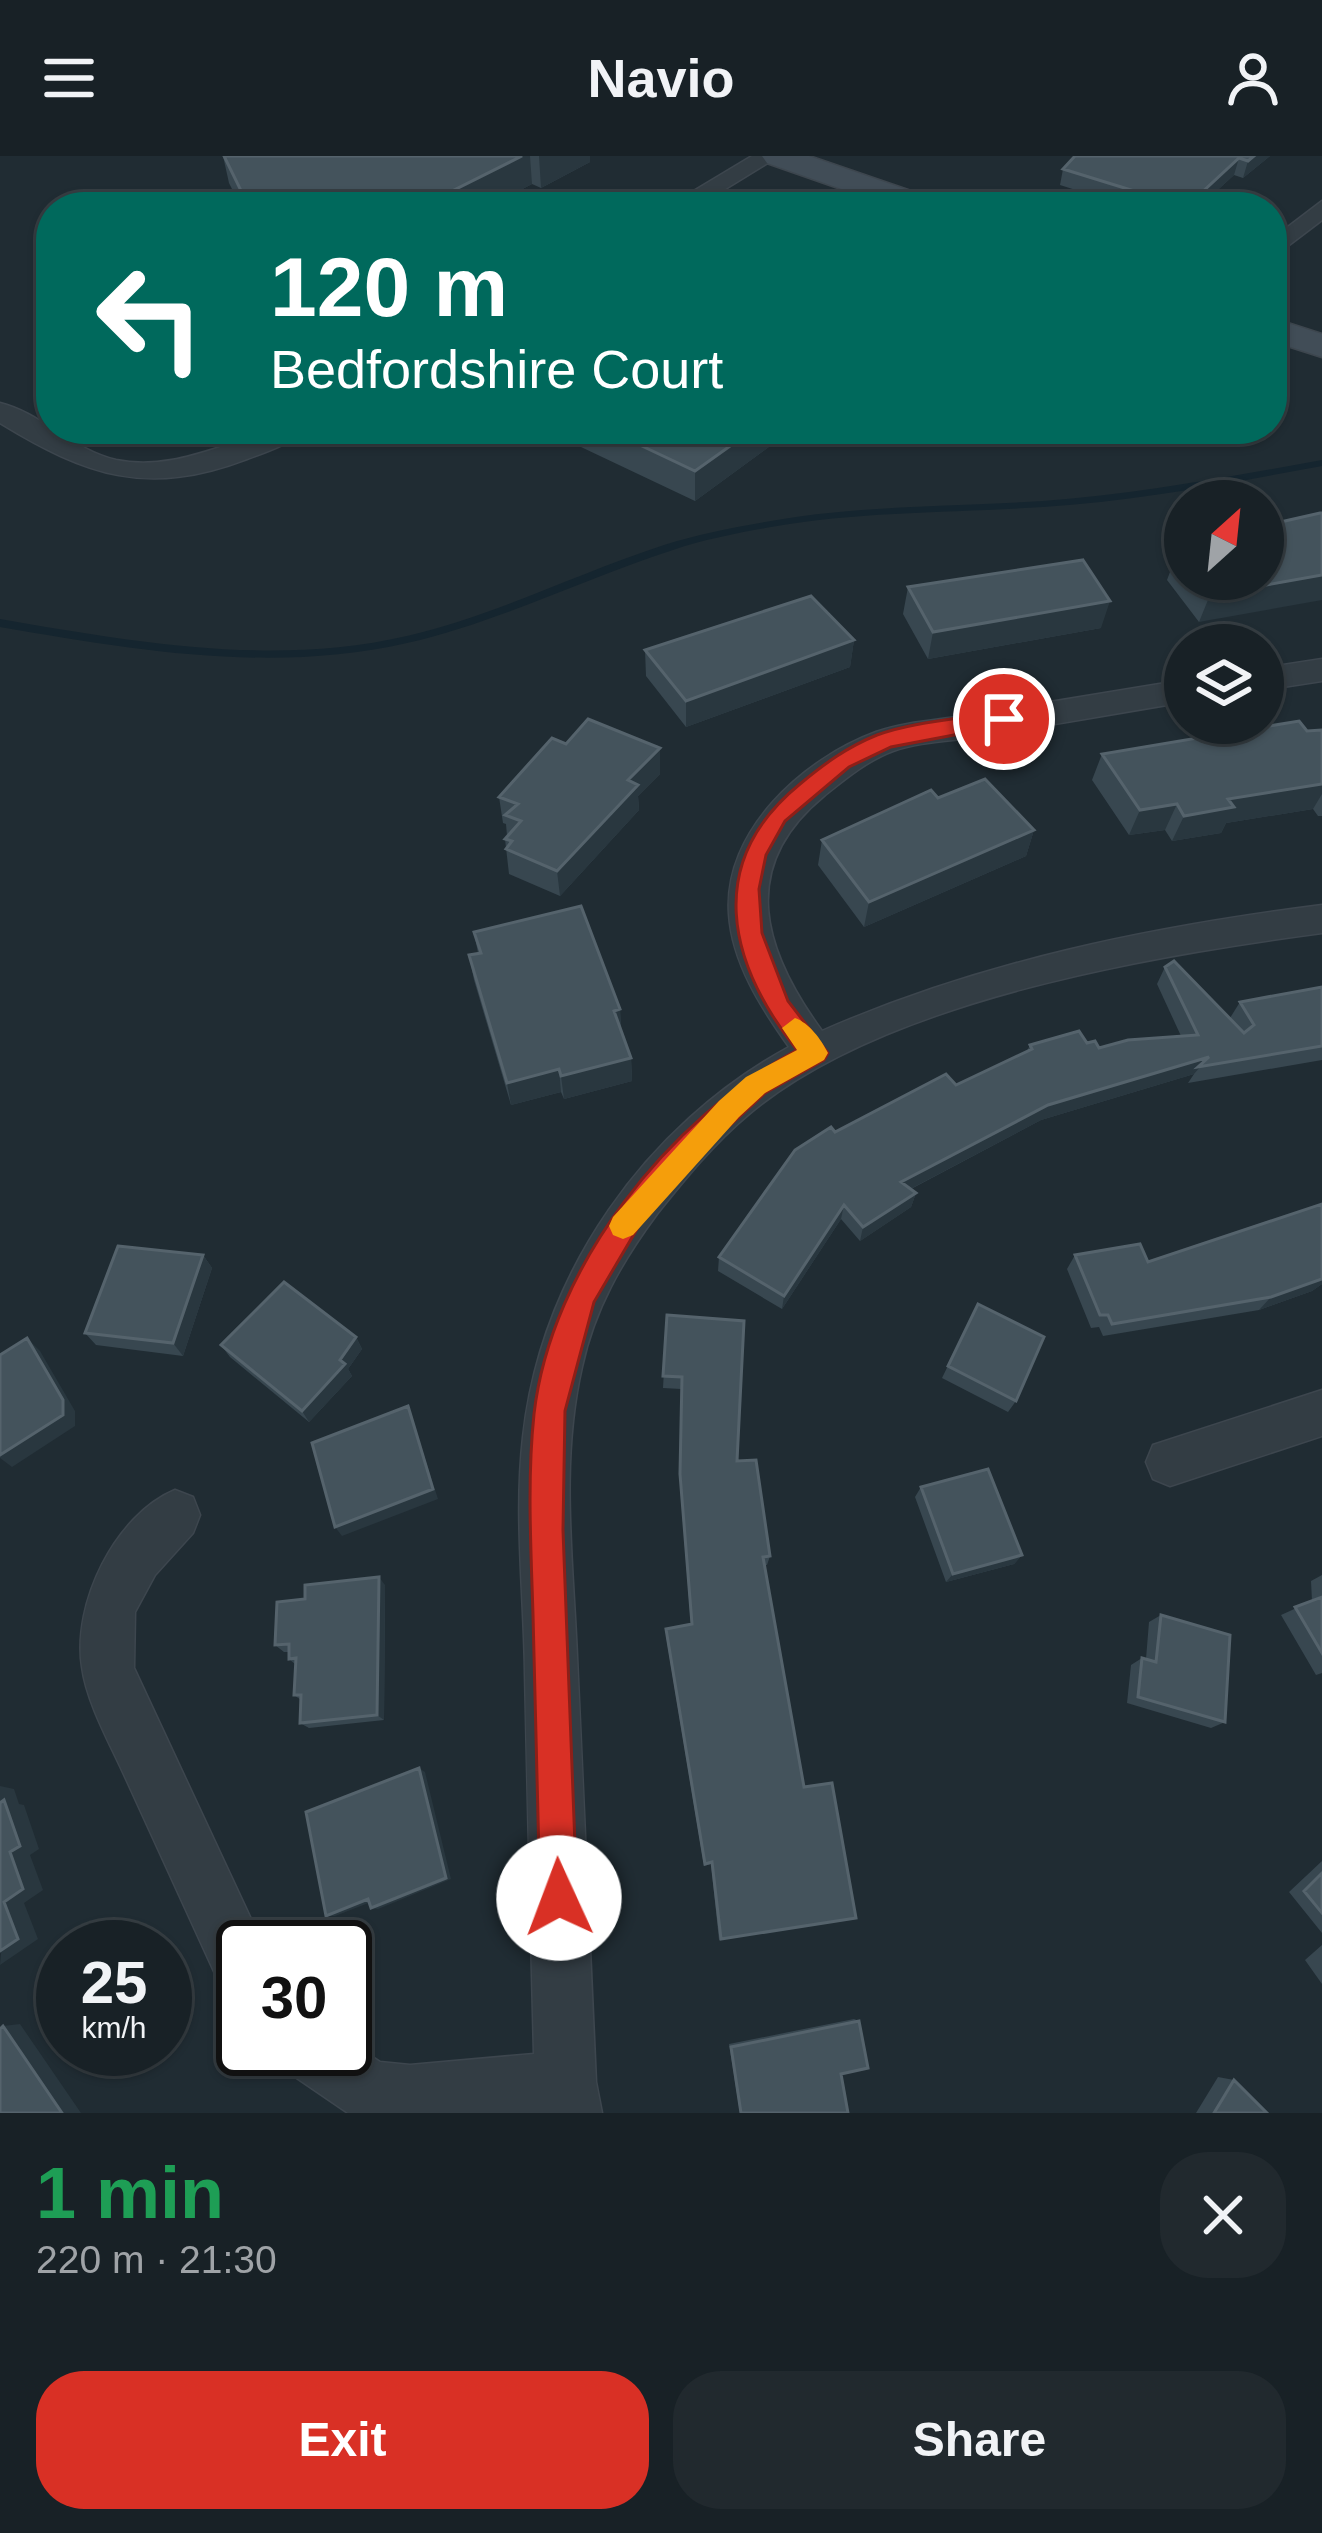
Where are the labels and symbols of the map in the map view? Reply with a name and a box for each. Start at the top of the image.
north arrow [1164,480,1284,600]
pin [953,668,1055,770]
position arrow [496,1835,622,1961]
speed limit sign: 30 [216,1920,372,2076]

